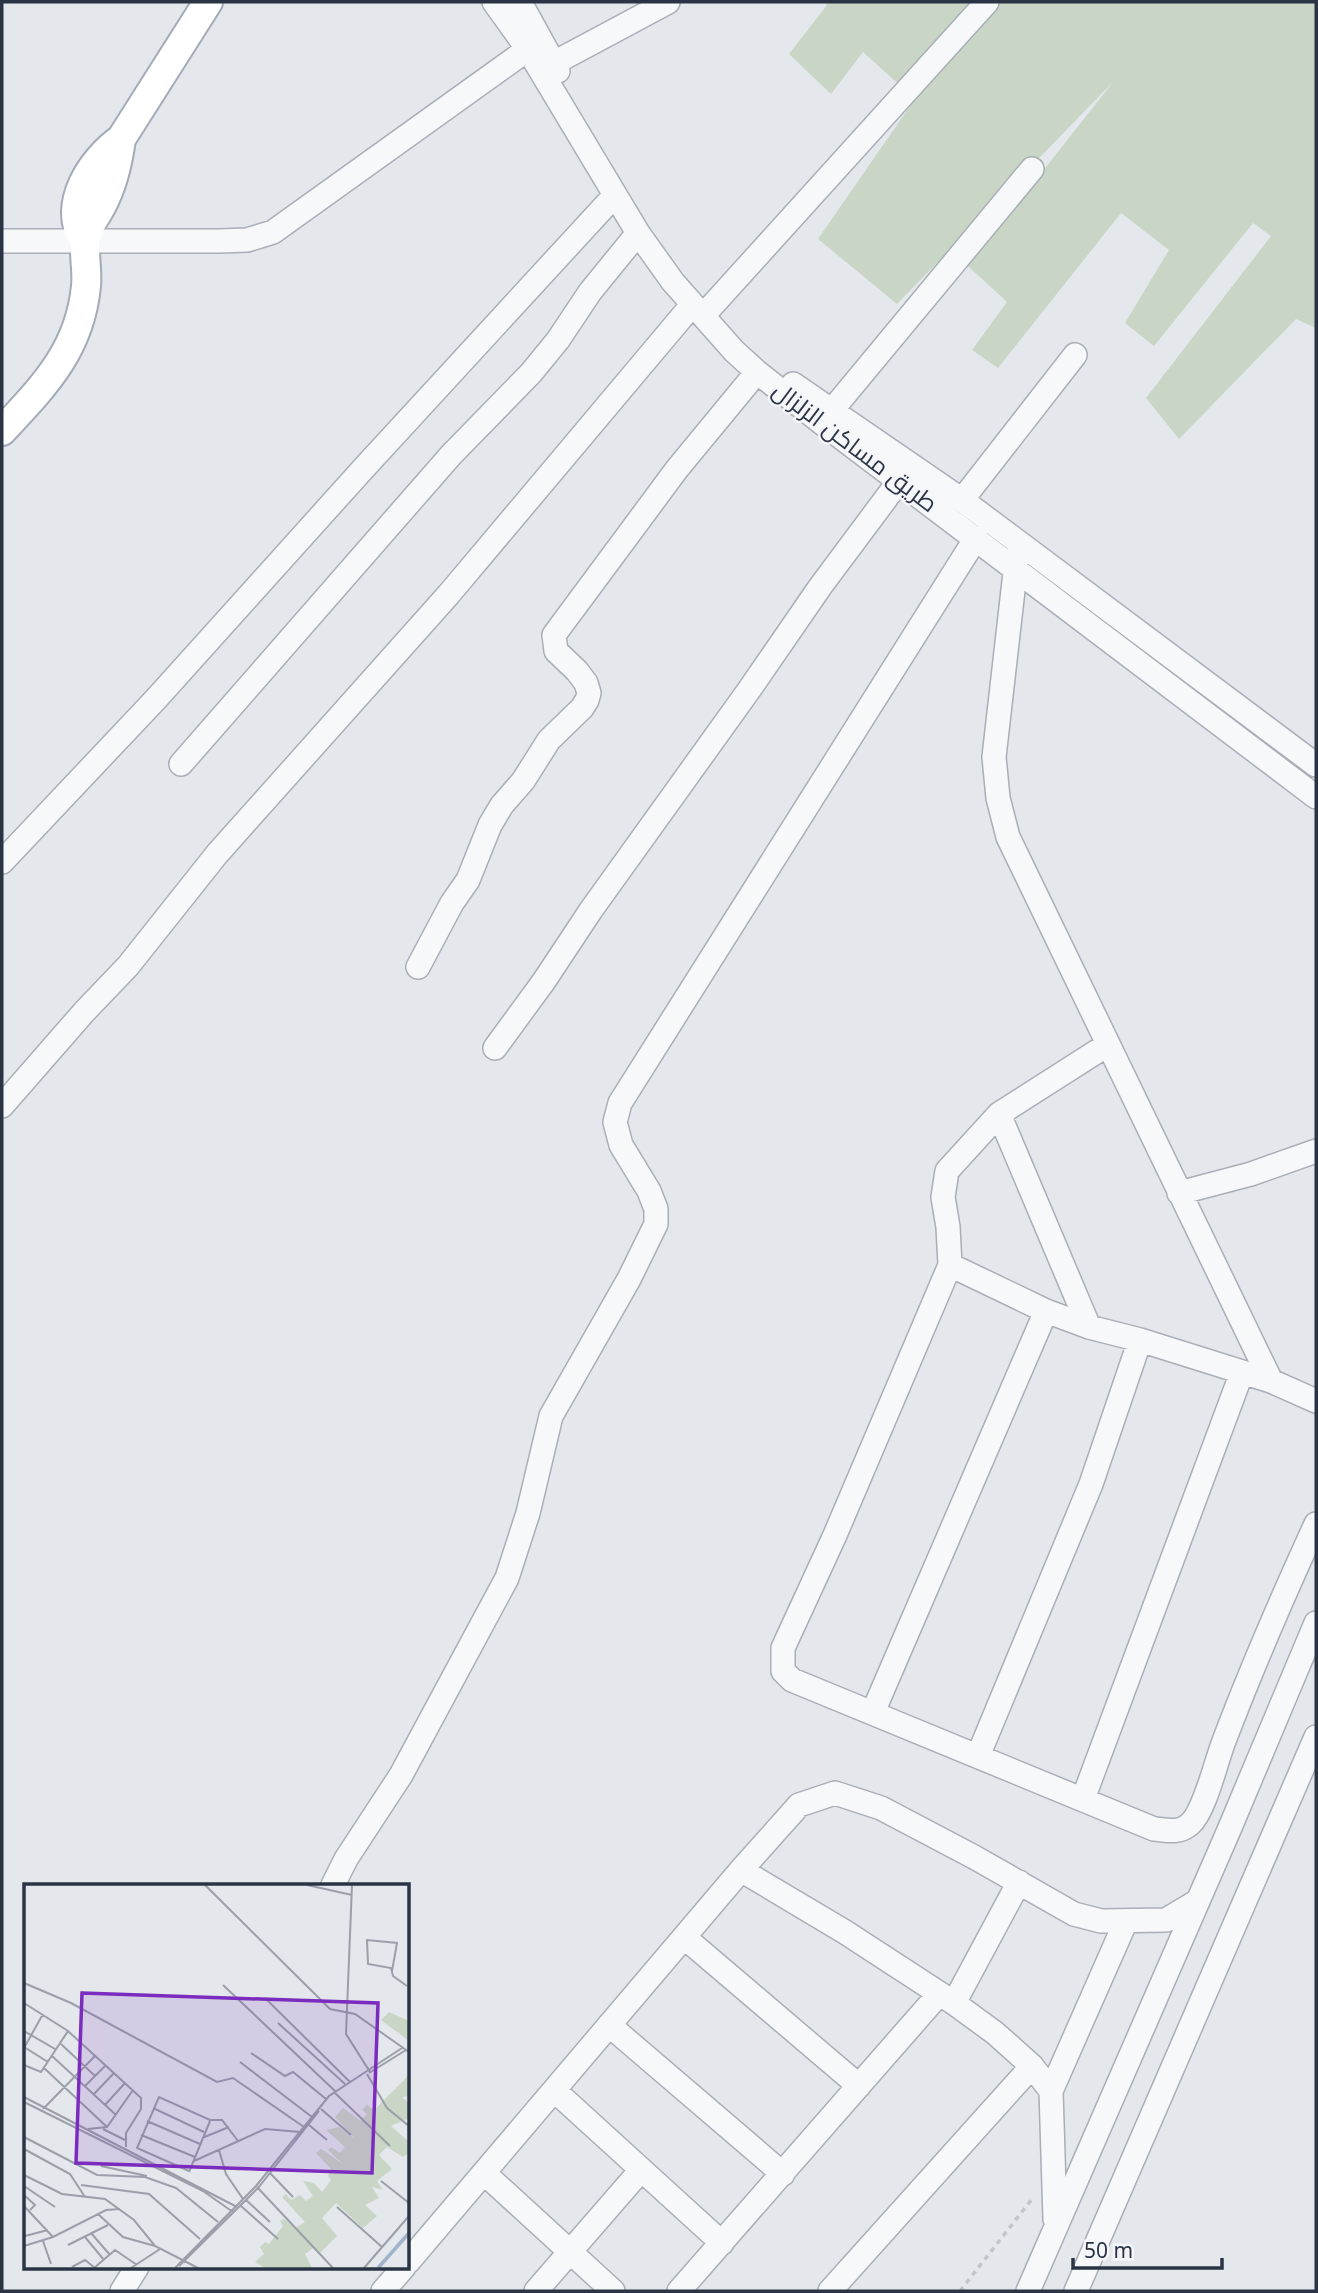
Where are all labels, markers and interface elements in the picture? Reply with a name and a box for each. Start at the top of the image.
street label: طريق مساكن الزلزال [767,373,945,519]
inset map [24,1884,410,2268]
scale bar [1073,2226,1222,2270]
text: 50 m [1084,2236,1133,2264]

